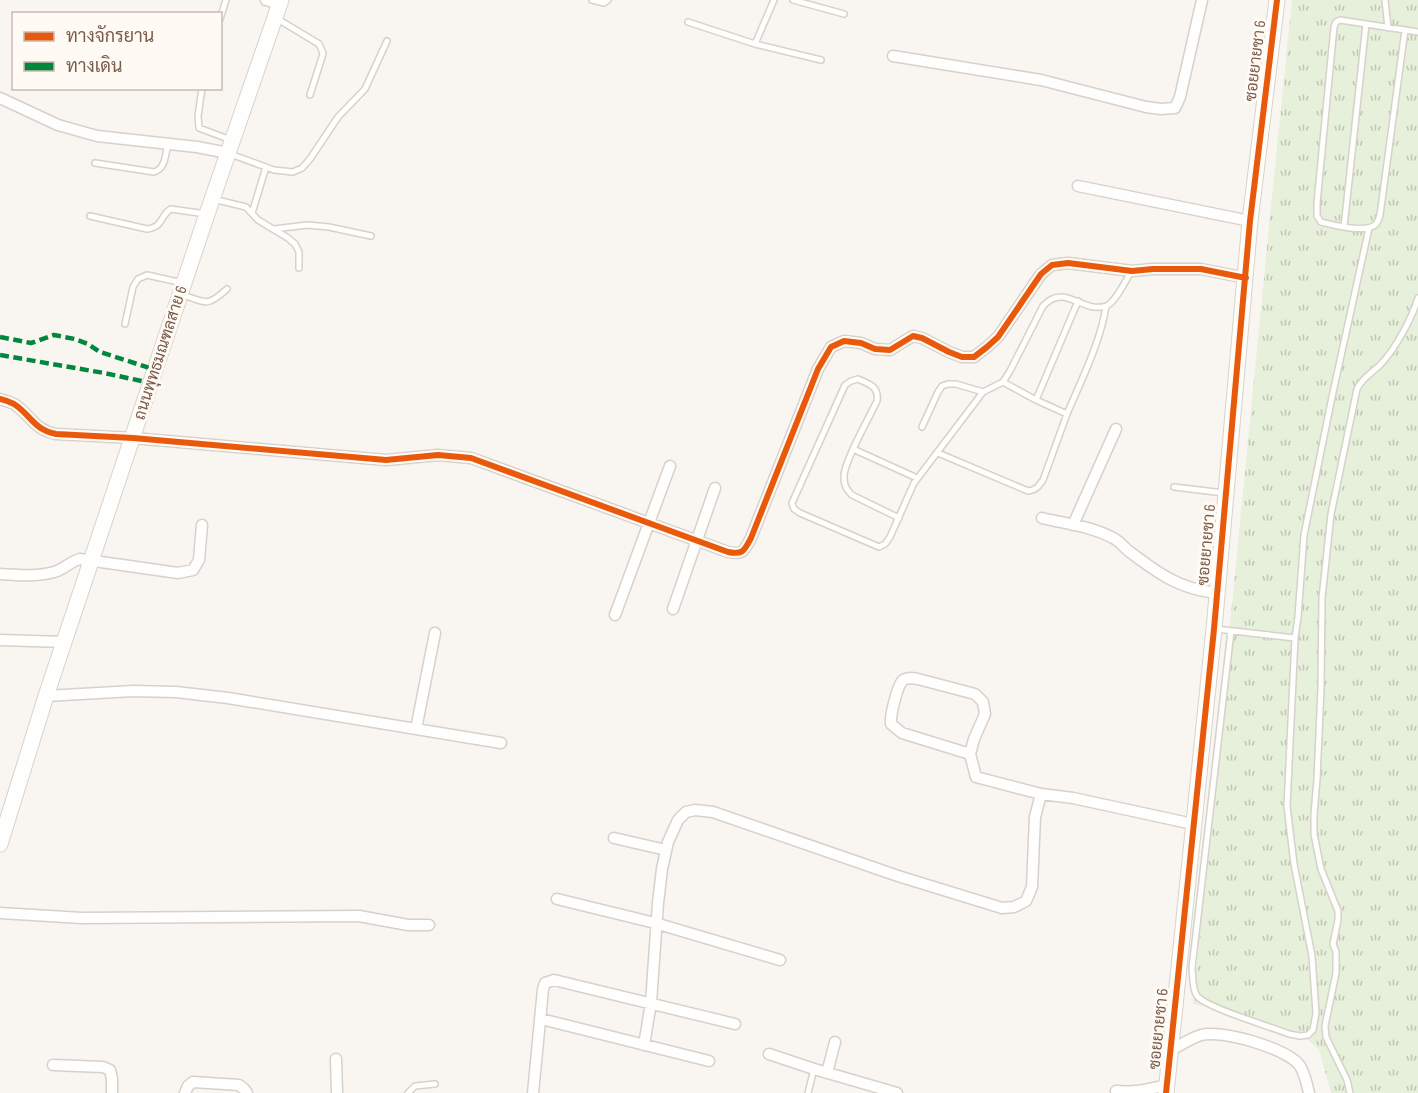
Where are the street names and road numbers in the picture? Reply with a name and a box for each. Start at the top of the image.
street label: ซอยยายชา 6 [1242,19,1270,103]
street label: ถนนพุทธมณฑลสาย 6 [130,284,193,423]
street label: ซอยยายชา 6 [1194,504,1220,586]
street label: ซอยยายชา 6 [1145,987,1173,1071]

